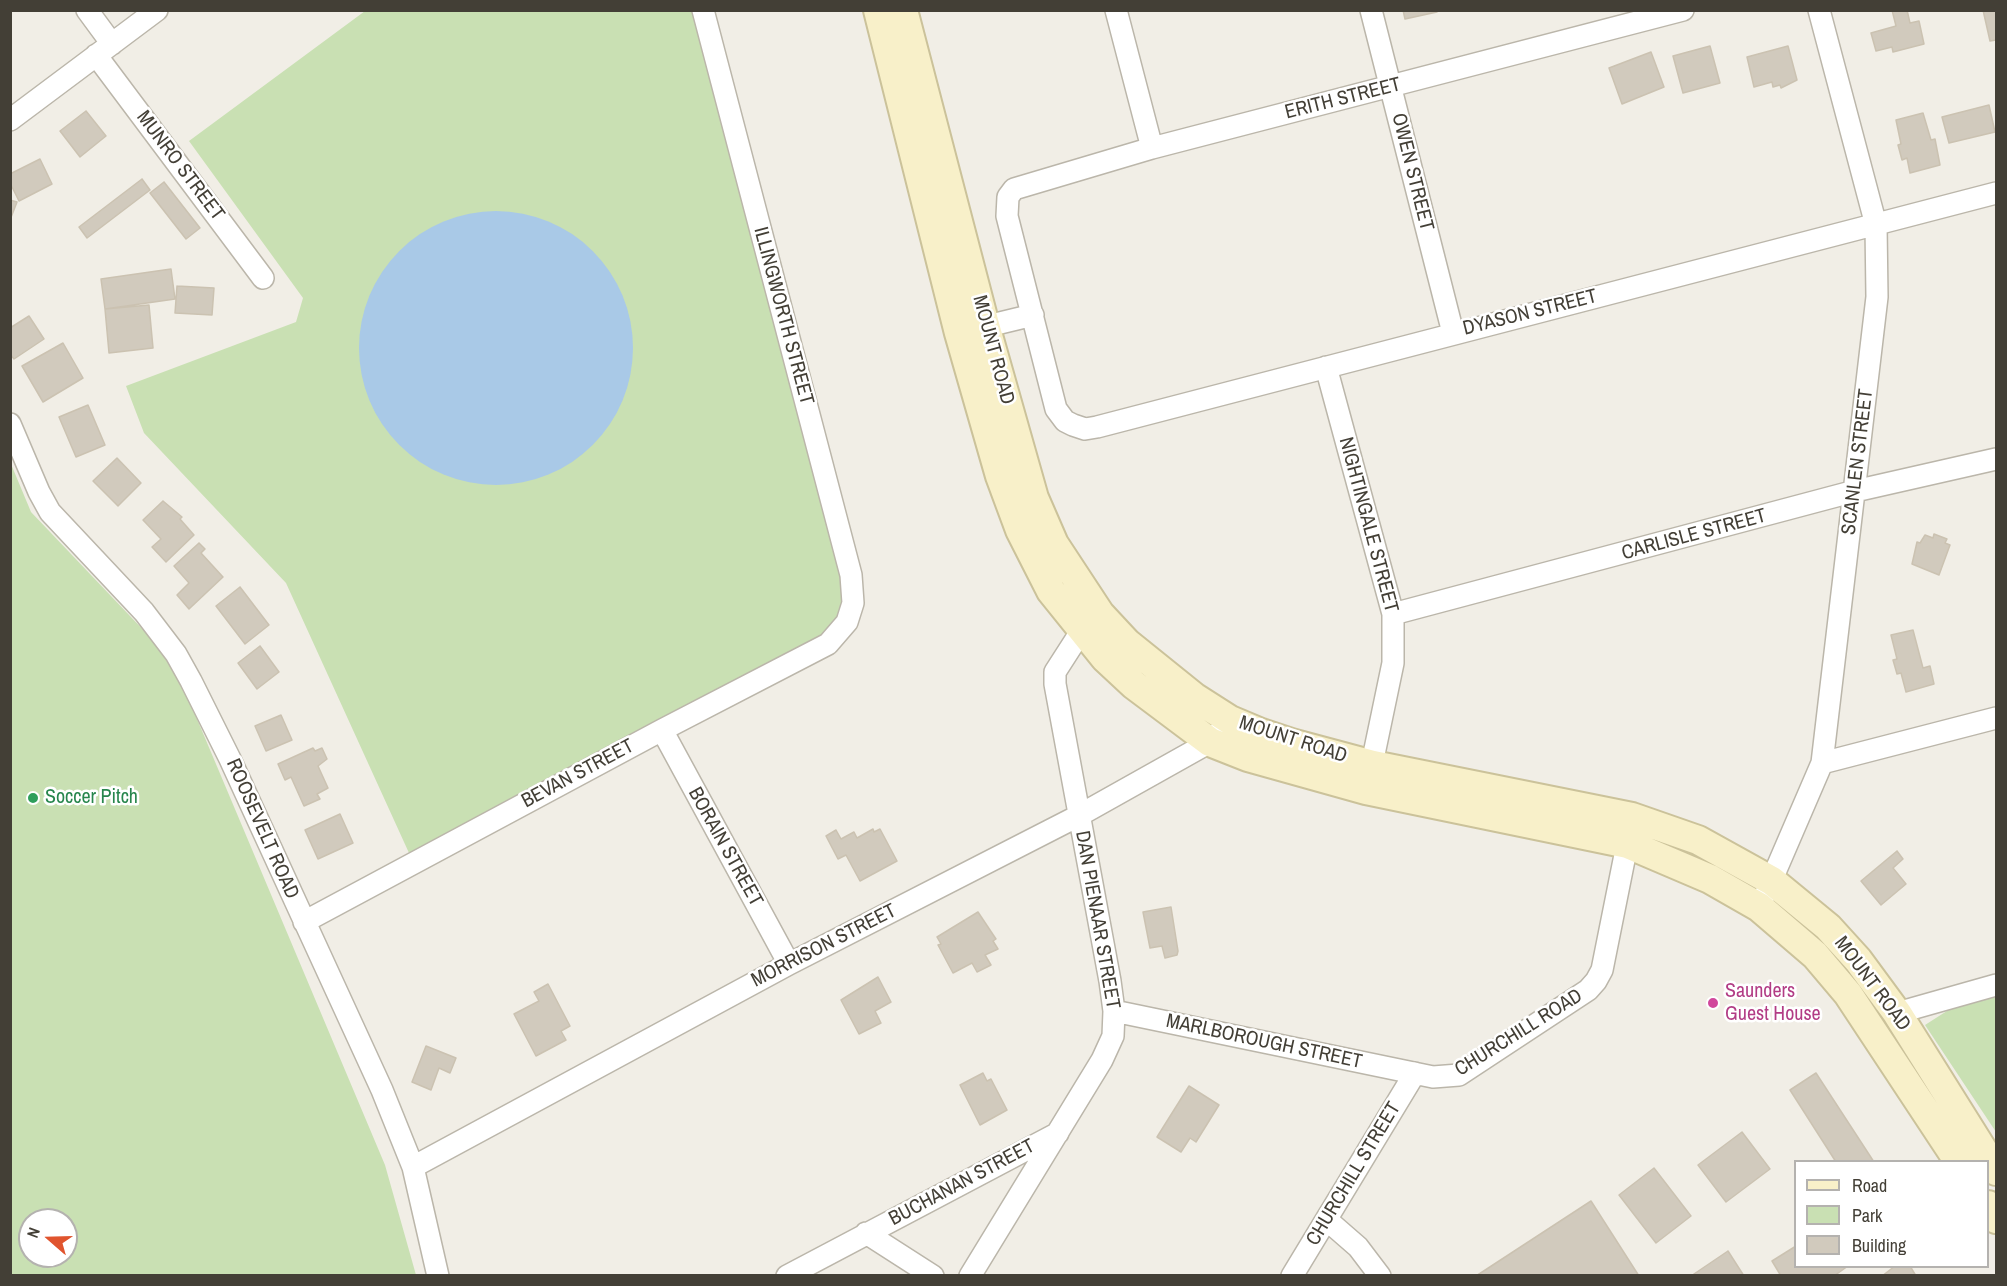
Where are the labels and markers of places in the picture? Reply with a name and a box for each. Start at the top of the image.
place label: Soccer Pitch [45,786,138,810]
marker: Soccer Pitch [26,791,40,805]
place label: Saunders Guest House [1725,980,1821,1027]
marker: Saunders Guest House [1706,996,1720,1010]

